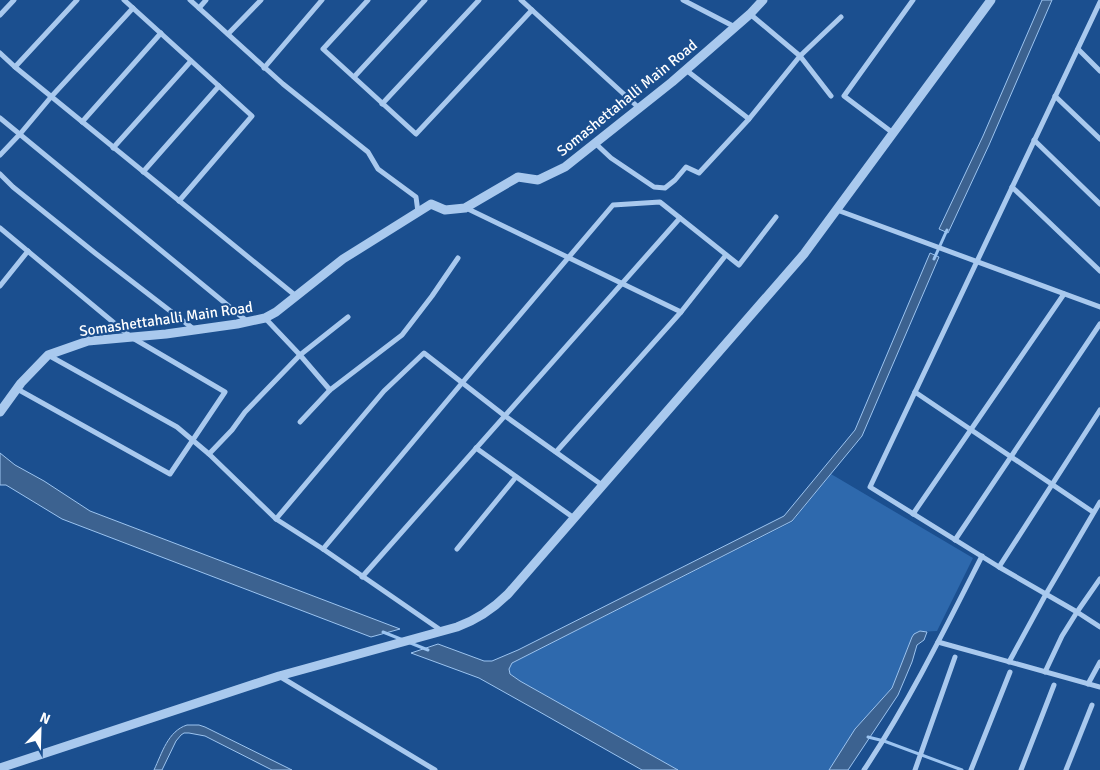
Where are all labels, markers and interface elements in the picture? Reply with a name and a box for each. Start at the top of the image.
street label: Somashettahalli Main Road [553,36,701,160]
street label: Somashettahalli Main Road [78,298,254,340]
north arrow [15,705,65,755]
text: N [37,709,53,728]

